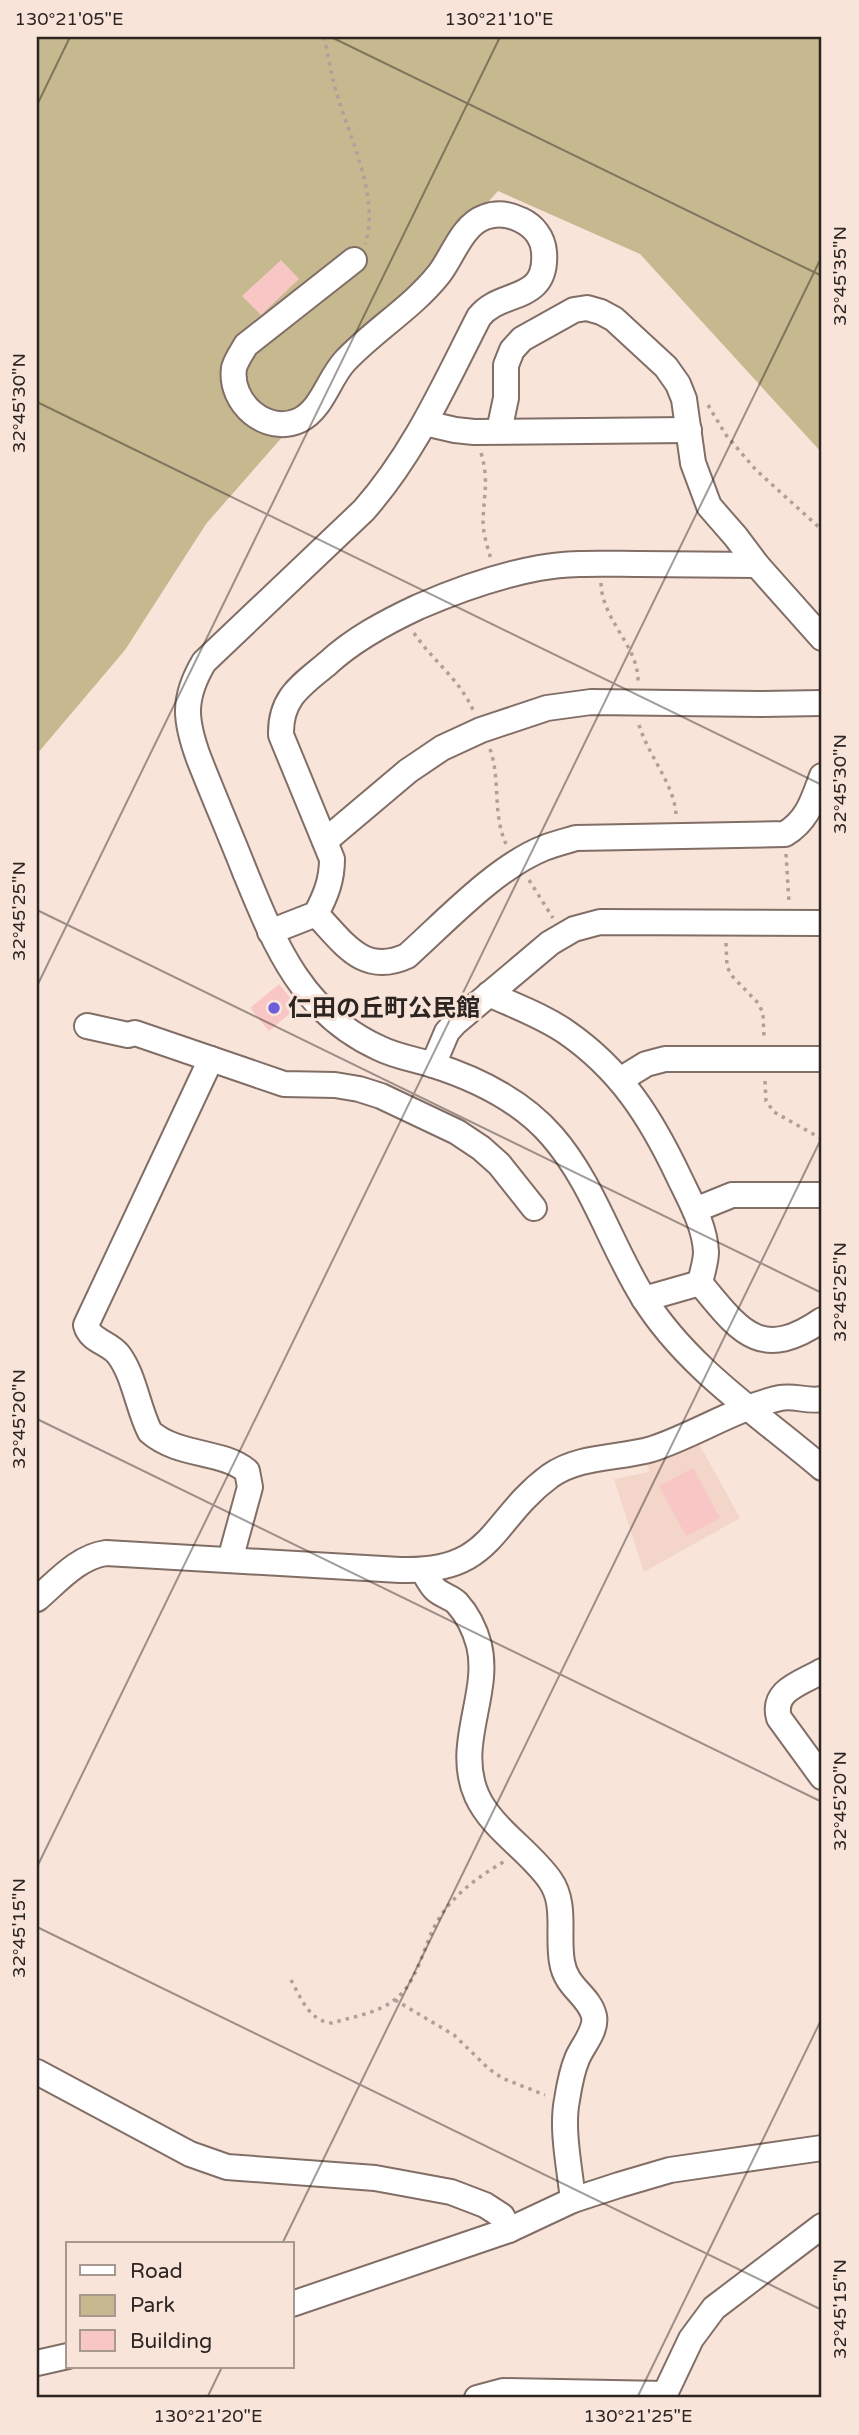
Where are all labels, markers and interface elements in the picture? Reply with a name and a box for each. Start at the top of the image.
text: 130°21'05"E [15,8,123,30]
text: 130°21'10"E [445,8,553,30]
text: 32°45'35"N [829,226,851,326]
text: 32°45'30"N [8,353,30,453]
text: 32°45'30"N [829,734,851,834]
text: 32°45'25"N [8,861,30,961]
place label: 仁田の丘町公民館 [288,994,480,1023]
marker: 仁田の丘町公民館 [266,1000,282,1016]
text: 32°45'25"N [829,1242,851,1342]
text: 32°45'20"N [8,1369,30,1469]
text: 32°45'20"N [829,1751,851,1851]
text: 32°45'15"N [8,1878,30,1978]
legend [66,2242,294,2368]
text: Road [130,2259,183,2284]
text: 32°45'15"N [829,2259,851,2359]
text: Park [130,2293,175,2318]
text: Building [130,2329,212,2354]
text: 130°21'20"E [154,2405,262,2427]
text: 130°21'25"E [584,2405,692,2427]

